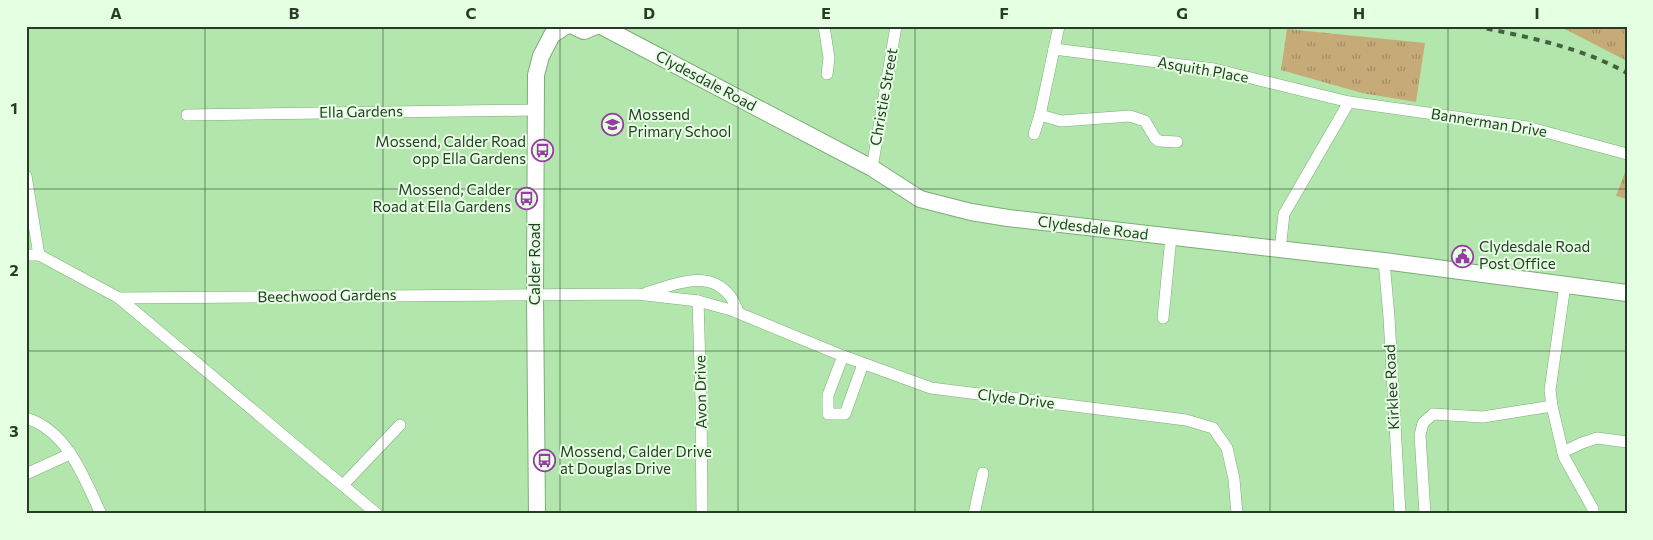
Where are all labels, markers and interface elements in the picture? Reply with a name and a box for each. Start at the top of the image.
text: A [110,3,122,22]
text: B [289,3,300,22]
text: C [466,3,477,22]
text: D [643,3,655,22]
text: E [821,3,831,22]
text: F [999,3,1009,22]
text: G [1176,3,1188,22]
text: H [1353,3,1365,22]
text: I [1534,3,1540,22]
street label: Clydesdale Road [653,46,760,114]
street label: Christie Street [866,47,900,147]
street label: Asquith Place [1156,52,1250,86]
text: 1 [10,98,18,117]
street label: Ella Gardens [319,101,403,121]
street label: Bannerman Drive [1430,104,1549,140]
place label: Mossend Primary School [628,105,731,140]
school or university icon: Mossend Primary School [600,112,624,136]
place label: Mossend, Calder Road opp Ella Gardens [375,132,526,167]
bus stop icon: Mossend, Calder Road opp Ella Gardens [530,139,554,163]
place label: Mossend, Calder Road at Ella Gardens [372,180,511,215]
bus stop icon: Mossend, Calder Road at Ella Gardens [515,187,539,211]
street label: Clydesdale Road [1037,211,1149,243]
street label: Calder Road [525,223,543,305]
place label: Clydesdale Road Post Office [1479,237,1590,272]
public building icon: Clydesdale Road Post Office [1451,244,1475,268]
text: 2 [9,260,19,279]
street label: Beechwood Gardens [257,285,397,305]
street label: Kirklee Road [1380,344,1402,430]
street label: Avon Drive [690,355,710,429]
street label: Clyde Drive [977,384,1056,412]
text: 3 [9,421,19,440]
place label: Mossend, Calder Drive at Douglas Drive [560,442,712,477]
bus stop icon: Mossend, Calder Drive at Douglas Drive [532,449,556,473]

